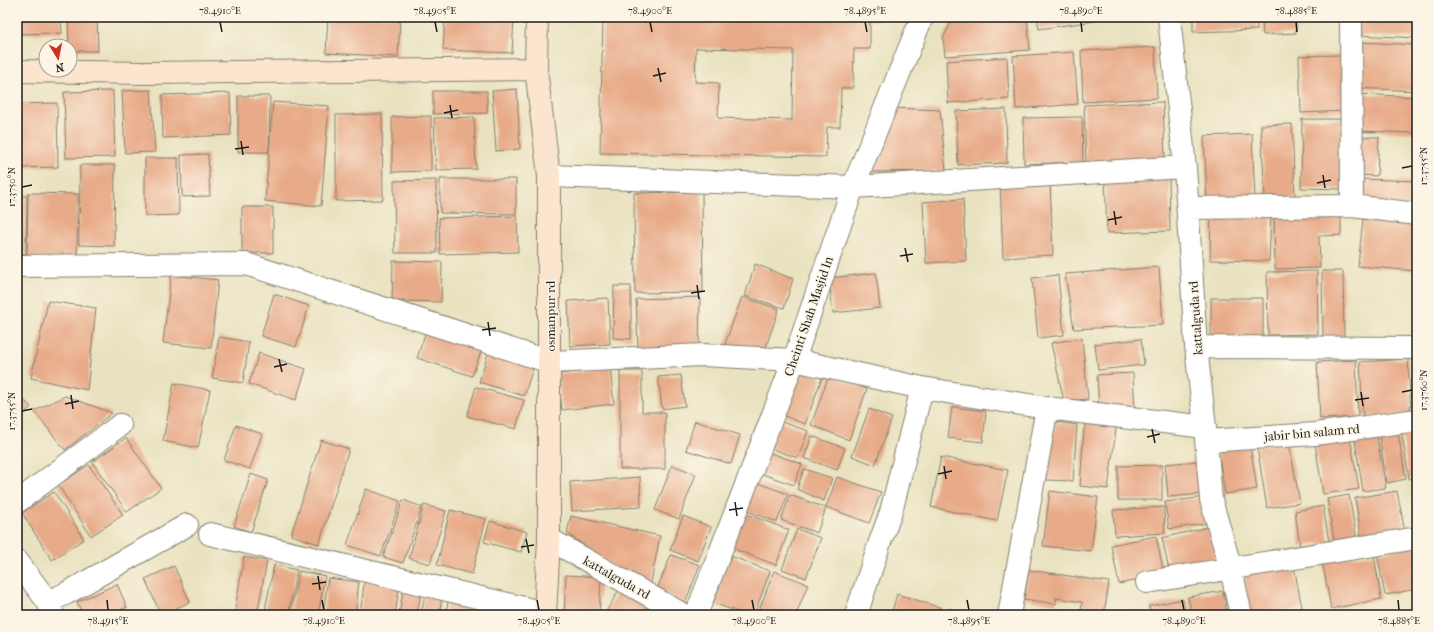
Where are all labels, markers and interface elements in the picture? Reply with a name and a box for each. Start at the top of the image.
text: 78.4910°E [199,5,241,17]
text: 78.4905°E [414,5,456,17]
text: 78.4900°E [628,5,672,17]
text: 78.4895°E [844,5,886,17]
text: 78.4890°E [1059,5,1103,17]
text: 78.4885°E [1275,5,1317,17]
north arrow [38,38,78,78]
text: N [54,60,65,75]
text: 17.3755°N [1418,146,1430,185]
text: 17.3750°N [6,167,18,207]
street label: Cheinti Shah Masjid ln [781,254,836,378]
street label: kattalguda rd [1185,279,1206,356]
street label: osmanpur rd [543,280,558,351]
text: 17.3760°N [1418,369,1430,411]
text: 17.3755°N [6,391,18,430]
street label: jabir bin salam rd [1262,421,1361,444]
street label: kattalguda rd [581,553,654,602]
text: 78.4915°E [88,615,128,627]
text: 78.4910°E [303,615,345,627]
text: 78.4905°E [518,615,560,627]
text: 78.4900°E [732,615,776,627]
text: 78.4895°E [948,615,990,627]
text: 78.4890°E [1162,615,1206,627]
text: 78.4885°E [1378,615,1420,627]

